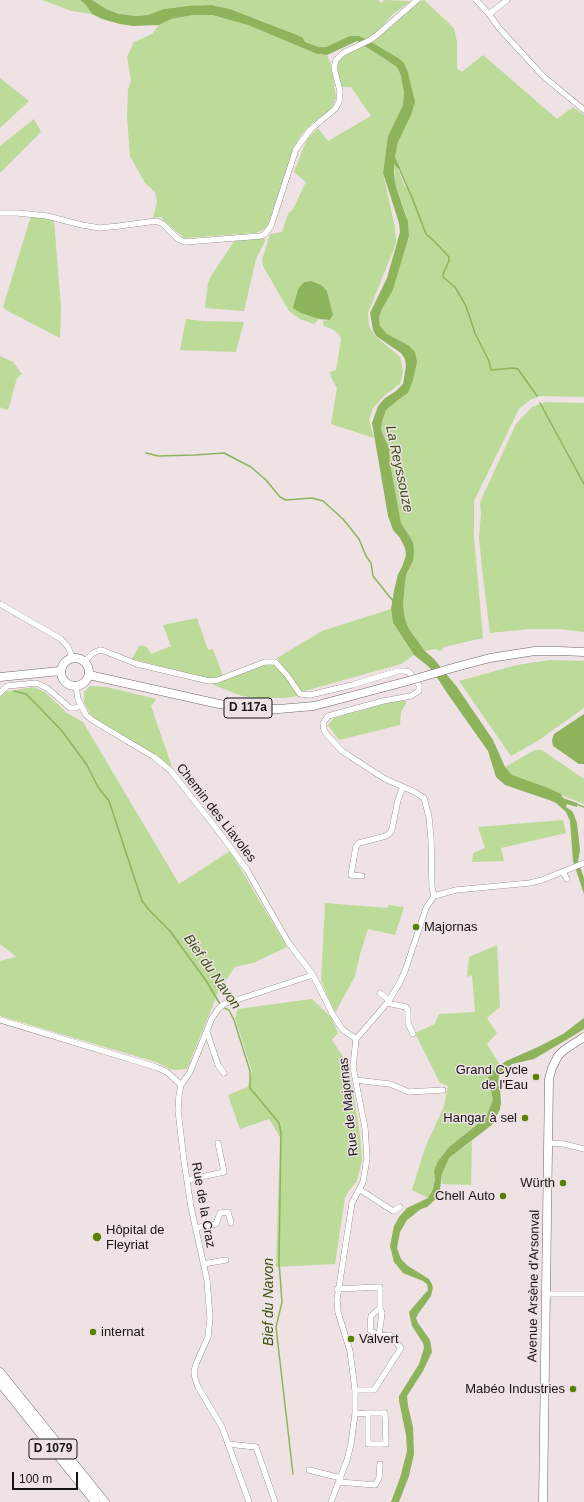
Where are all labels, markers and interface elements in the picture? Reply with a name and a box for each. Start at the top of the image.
water label: La Reyssouze [382,424,416,514]
road number: D 117a [224,698,272,718]
street label: Chemin des Liavoles [173,761,259,865]
place label: Majornas [424,919,477,935]
marker: Majornas [411,922,421,932]
water label: Bief du Navon [180,931,244,1013]
street label: Rue de Majornas [336,1057,362,1157]
place label: Grand Cycle de l'Eau [456,1062,528,1093]
marker: Grand Cycle de l'Eau [531,1072,541,1082]
place label: Hangar à sel [443,1110,517,1126]
marker: Hangar à sel [520,1113,530,1123]
street label: Rue de la Craz [188,1161,218,1249]
place label: Würth [520,1175,555,1191]
marker: Würth [558,1178,568,1188]
place label: Chell Auto [435,1188,495,1204]
marker: Chell Auto [498,1191,508,1201]
street label: Avenue Arsène d'Arsonval [525,1210,543,1362]
place label: Hôpital de Fleyriat [106,1222,165,1253]
marker: Hôpital de Fleyriat [91,1231,103,1243]
water label: Bief du Navon [261,1258,277,1346]
place label: internat [101,1324,144,1340]
marker: internat [88,1327,98,1337]
place label: Valvert [359,1331,398,1347]
marker: Valvert [346,1334,356,1344]
place label: Mabéo Industries [465,1381,565,1397]
marker: Mabéo Industries [568,1384,578,1394]
road number: D 1079 [29,1439,77,1459]
scale bar [14,1464,80,1490]
text: 100 m [19,1472,52,1486]

